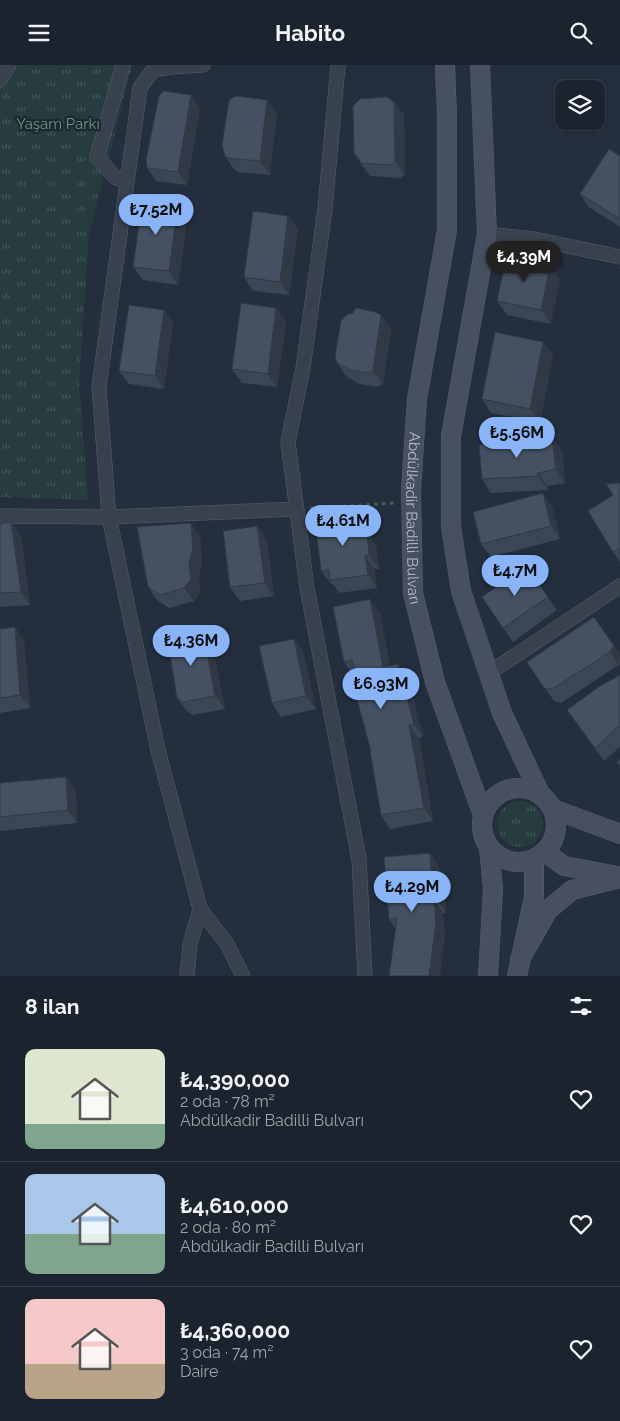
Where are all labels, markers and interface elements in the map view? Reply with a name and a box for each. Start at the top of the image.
icon: menu [25,19,53,47]
icon: search [567,19,595,47]
text: Habito [275,20,345,46]
map controls [555,80,605,130]
button: layers [555,80,605,130]
park label: Yaşam Parkı [16,115,100,133]
pin: ₺7.52M [115,193,197,236]
text: ₺7.52M [130,200,182,219]
pin: ₺4.39M [483,241,565,283]
text: ₺4.39M [497,247,551,266]
pin: ₺5.56M [476,417,558,459]
text: ₺5.56M [490,423,544,442]
street label: Abdülkadir Badilli Bulvarı [402,431,424,606]
pin: ₺4.61M [302,505,384,547]
text: ₺4.61M [316,511,370,530]
pin: ₺4.7M [480,555,550,597]
text: ₺4.7M [493,561,537,580]
pin: ₺4.36M [150,625,232,667]
text: ₺4.36M [164,631,218,650]
pin: ₺6.93M [340,667,422,710]
text: ₺6.93M [353,674,409,693]
pin: ₺4.29M [371,871,453,913]
text: ₺4.29M [385,877,439,896]
icon: filters [567,992,595,1020]
text: 8 ilan [25,994,79,1019]
text: ₺4,390,000 [180,1067,290,1092]
icon: home [65,1069,125,1129]
icon: heart [567,1085,595,1113]
text: 2 oda · 78 m² [180,1092,275,1111]
text: Abdülkadir Badilli Bulvarı [180,1111,364,1130]
text: ₺4,610,000 [180,1193,289,1218]
icon: home [65,1194,125,1254]
icon: heart [567,1210,595,1238]
text: 2 oda · 80 m² [180,1218,276,1237]
text: Abdülkadir Badilli Bulvarı [180,1237,364,1256]
text: ₺4,360,000 [180,1318,290,1343]
icon: home [65,1319,125,1379]
icon: heart [567,1335,595,1363]
text: 3 oda · 74 m² [180,1343,273,1362]
text: Daire [180,1362,218,1381]

